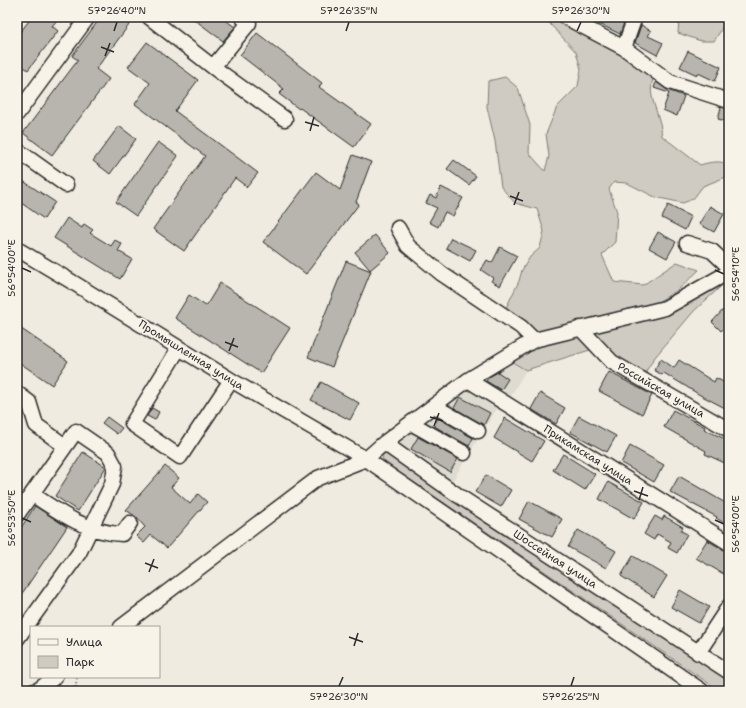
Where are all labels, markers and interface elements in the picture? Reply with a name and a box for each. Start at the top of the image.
text: 57°26'40"N [88,4,146,17]
text: 57°26'35"N [320,4,378,17]
text: 57°26'30"N [552,4,610,17]
text: 56°54'00"E [5,239,18,297]
text: 56°54'10"E [729,247,742,301]
street label: Промышленная улица [136,316,247,394]
street label: Российская улица [615,359,707,421]
street label: Прикамская улица [541,421,636,489]
text: 56°53'50"E [5,490,18,546]
text: 56°54'00"E [729,495,742,553]
street label: Шоссейная улица [510,526,600,592]
legend [30,626,160,678]
text: Улица [66,634,103,650]
text: Парк [66,654,95,670]
text: 57°26'30"N [310,690,368,703]
text: 57°26'25"N [542,690,600,703]

